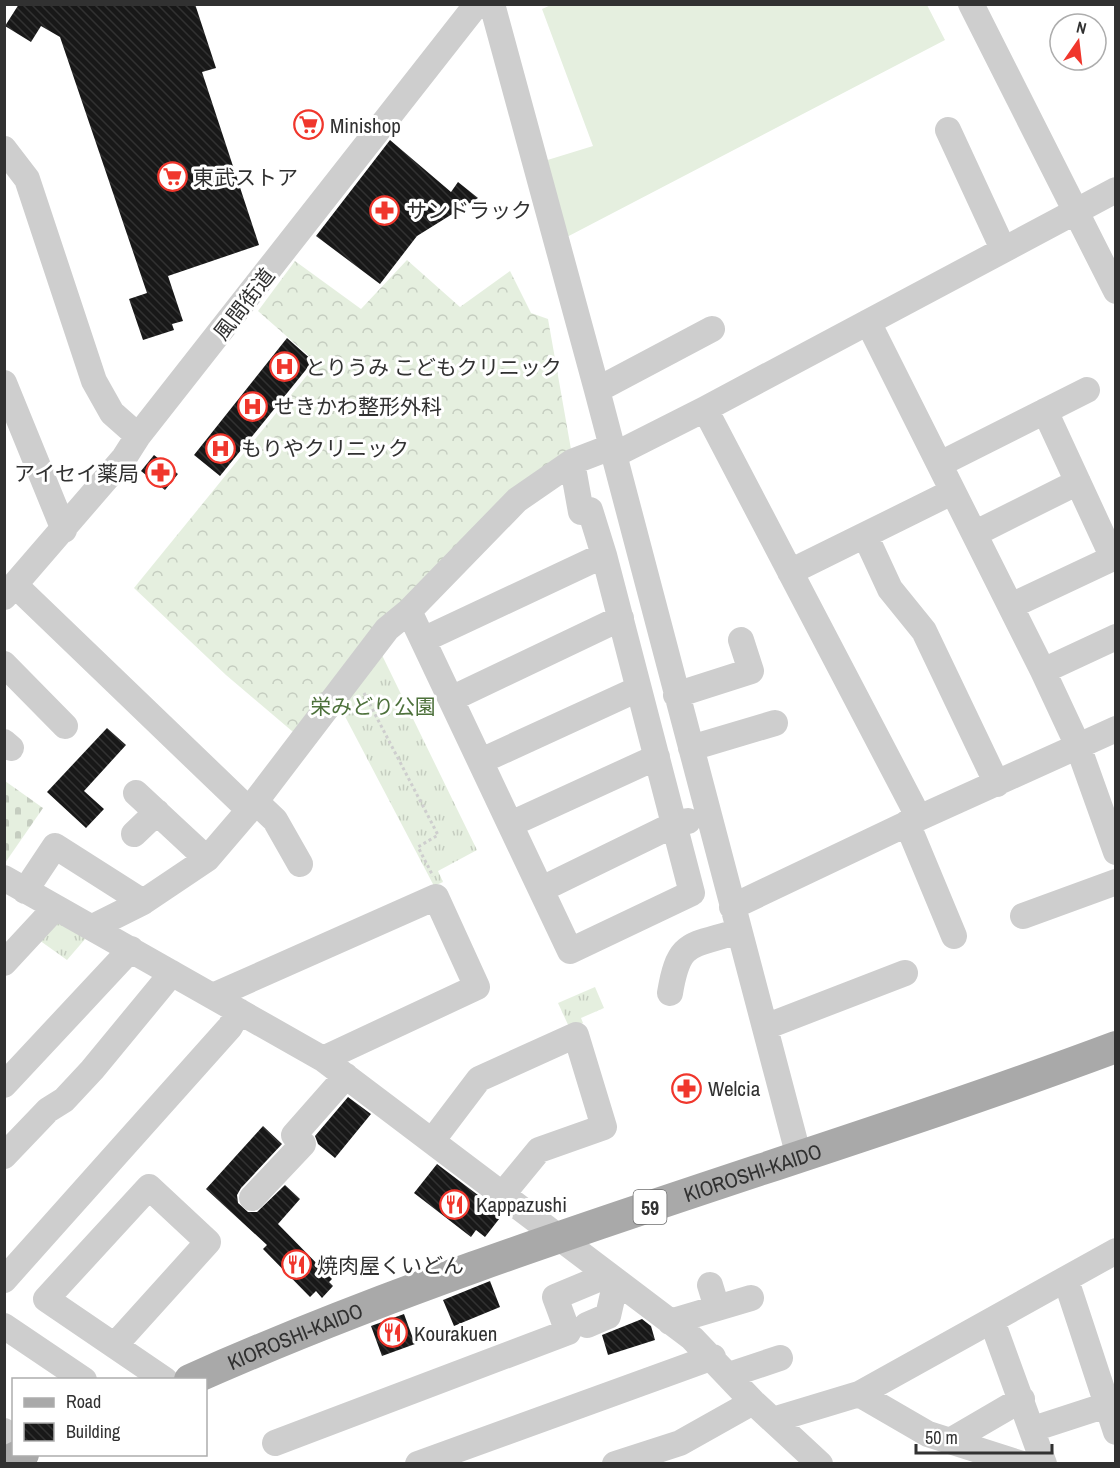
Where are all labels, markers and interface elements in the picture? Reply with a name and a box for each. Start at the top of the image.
north arrow [1048,12,1108,72]
text: N [1074,16,1089,39]
supermarket icon: Minishop [293,109,325,141]
place label: Minishop [330,111,401,140]
supermarket icon: 東武ストア [156,161,188,193]
place label: 東武ストア [193,163,298,192]
pharmacy icon: サンドラック [369,194,401,226]
place label: サンドラック [406,196,532,225]
street label: 風間街道 [207,262,281,346]
hospital icon: とりうみ こどもクリニック [268,351,300,383]
place label: とりうみ こどもクリニック [305,353,562,382]
hospital icon: せきかわ整形外科 [237,390,269,422]
place label: せきかわ整形外科 [274,392,442,421]
hospital icon: もりやクリニック [204,432,236,464]
place label: もりやクリニック [241,434,409,463]
pharmacy icon: アイセイ薬局 [144,457,176,489]
place label: アイセイ薬局 [14,459,139,488]
park label: 栄みどり公園 [310,692,436,721]
pharmacy icon: Welcia [671,1072,703,1104]
place label: Welcia [708,1074,761,1103]
street label: KIOROSHI-KAIDO [680,1136,825,1209]
restaurant icon: Kappazushi [439,1188,471,1220]
place label: Kappazushi [476,1190,567,1219]
road number: 59 [634,1190,666,1224]
restaurant icon: 焼肉屋くいどん [280,1249,312,1281]
place label: 焼肉屋くいどん [317,1251,464,1280]
street label: KIOROSHI-KAIDO [223,1295,367,1376]
restaurant icon: Kourakuen [377,1317,409,1349]
place label: Kourakuen [414,1319,497,1348]
legend [12,1378,207,1456]
text: Road [66,1389,101,1414]
scale bar [916,1417,1052,1455]
text: Building [66,1419,121,1444]
text: 50 m [925,1425,958,1450]

